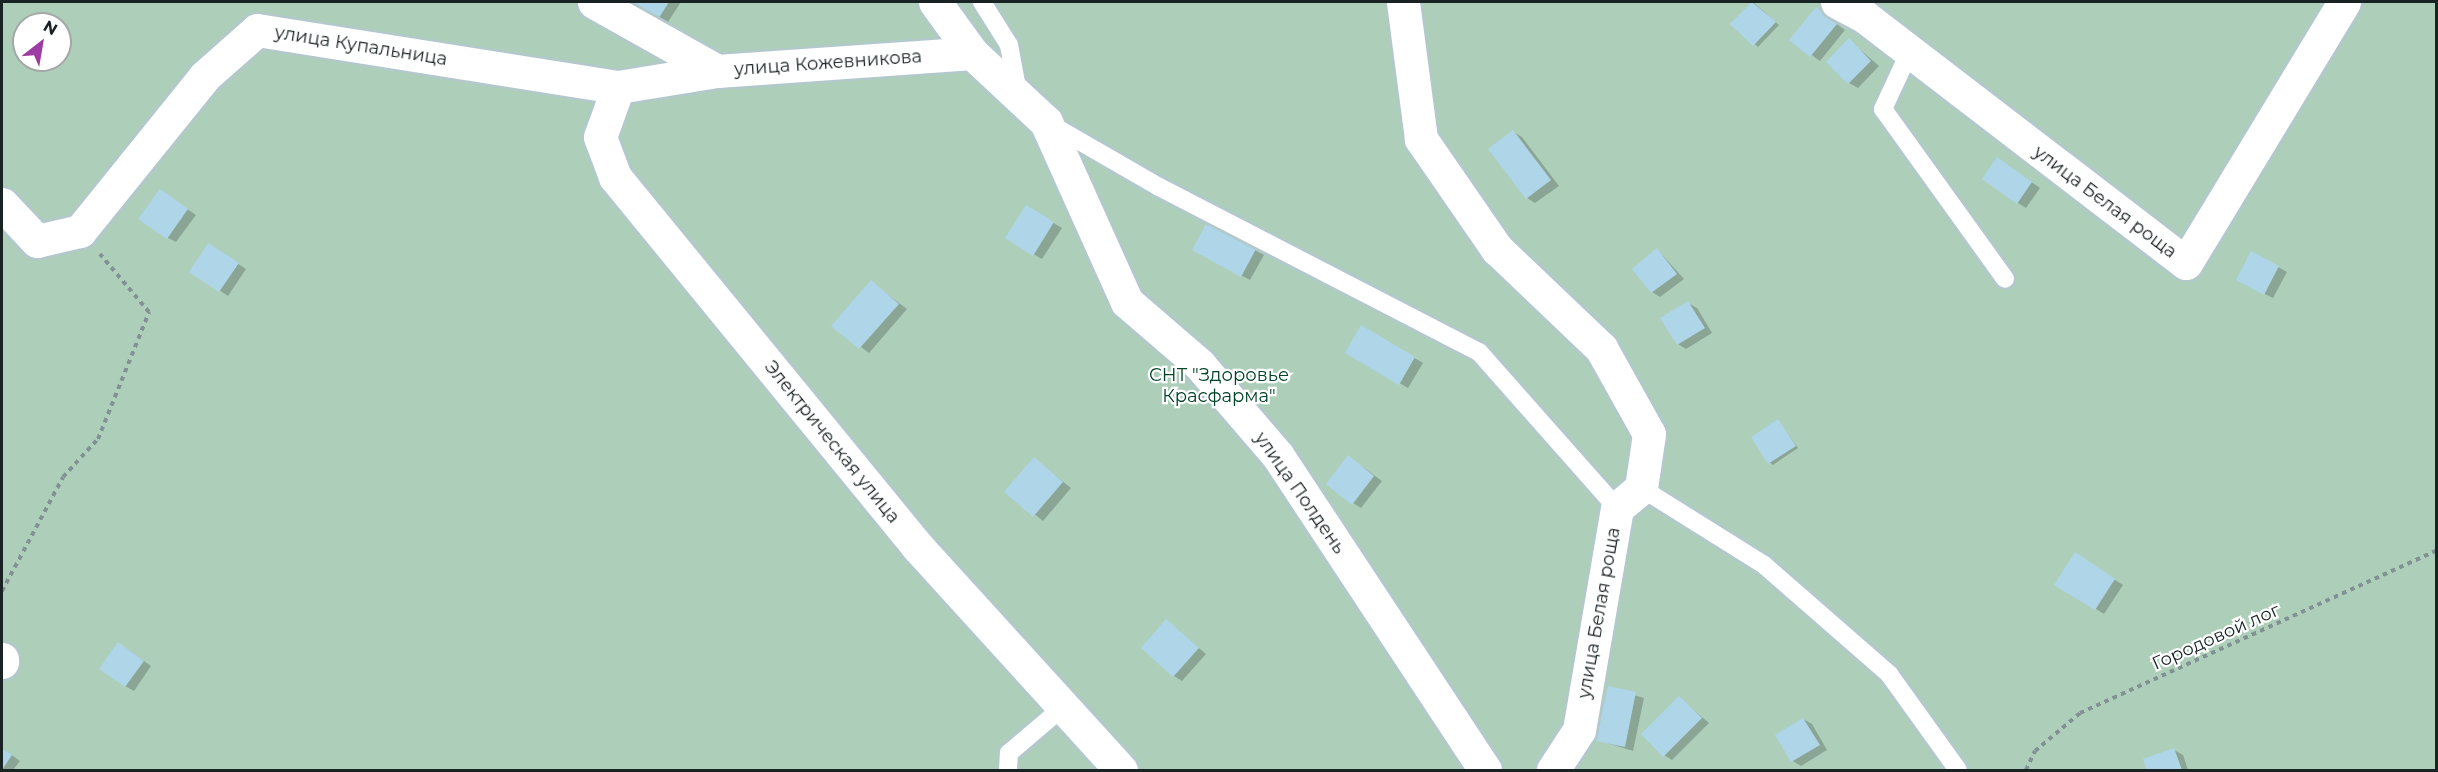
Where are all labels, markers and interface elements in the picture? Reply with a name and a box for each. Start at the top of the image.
north arrow [12,12,72,72]
text: N [40,16,61,39]
street label: улица Купальница [273,22,449,70]
street label: улица Кожевникова [733,46,923,80]
street label: улица Белая роща [2029,141,2181,263]
street label: Электрическая улица [760,356,904,528]
park label: СНТ "Здоровье Красфарма" [1149,365,1289,407]
street label: улица Полдень [1250,428,1350,558]
street label: улица Белая роща [1573,526,1625,700]
street label: Городовой лог [2149,599,2283,675]

